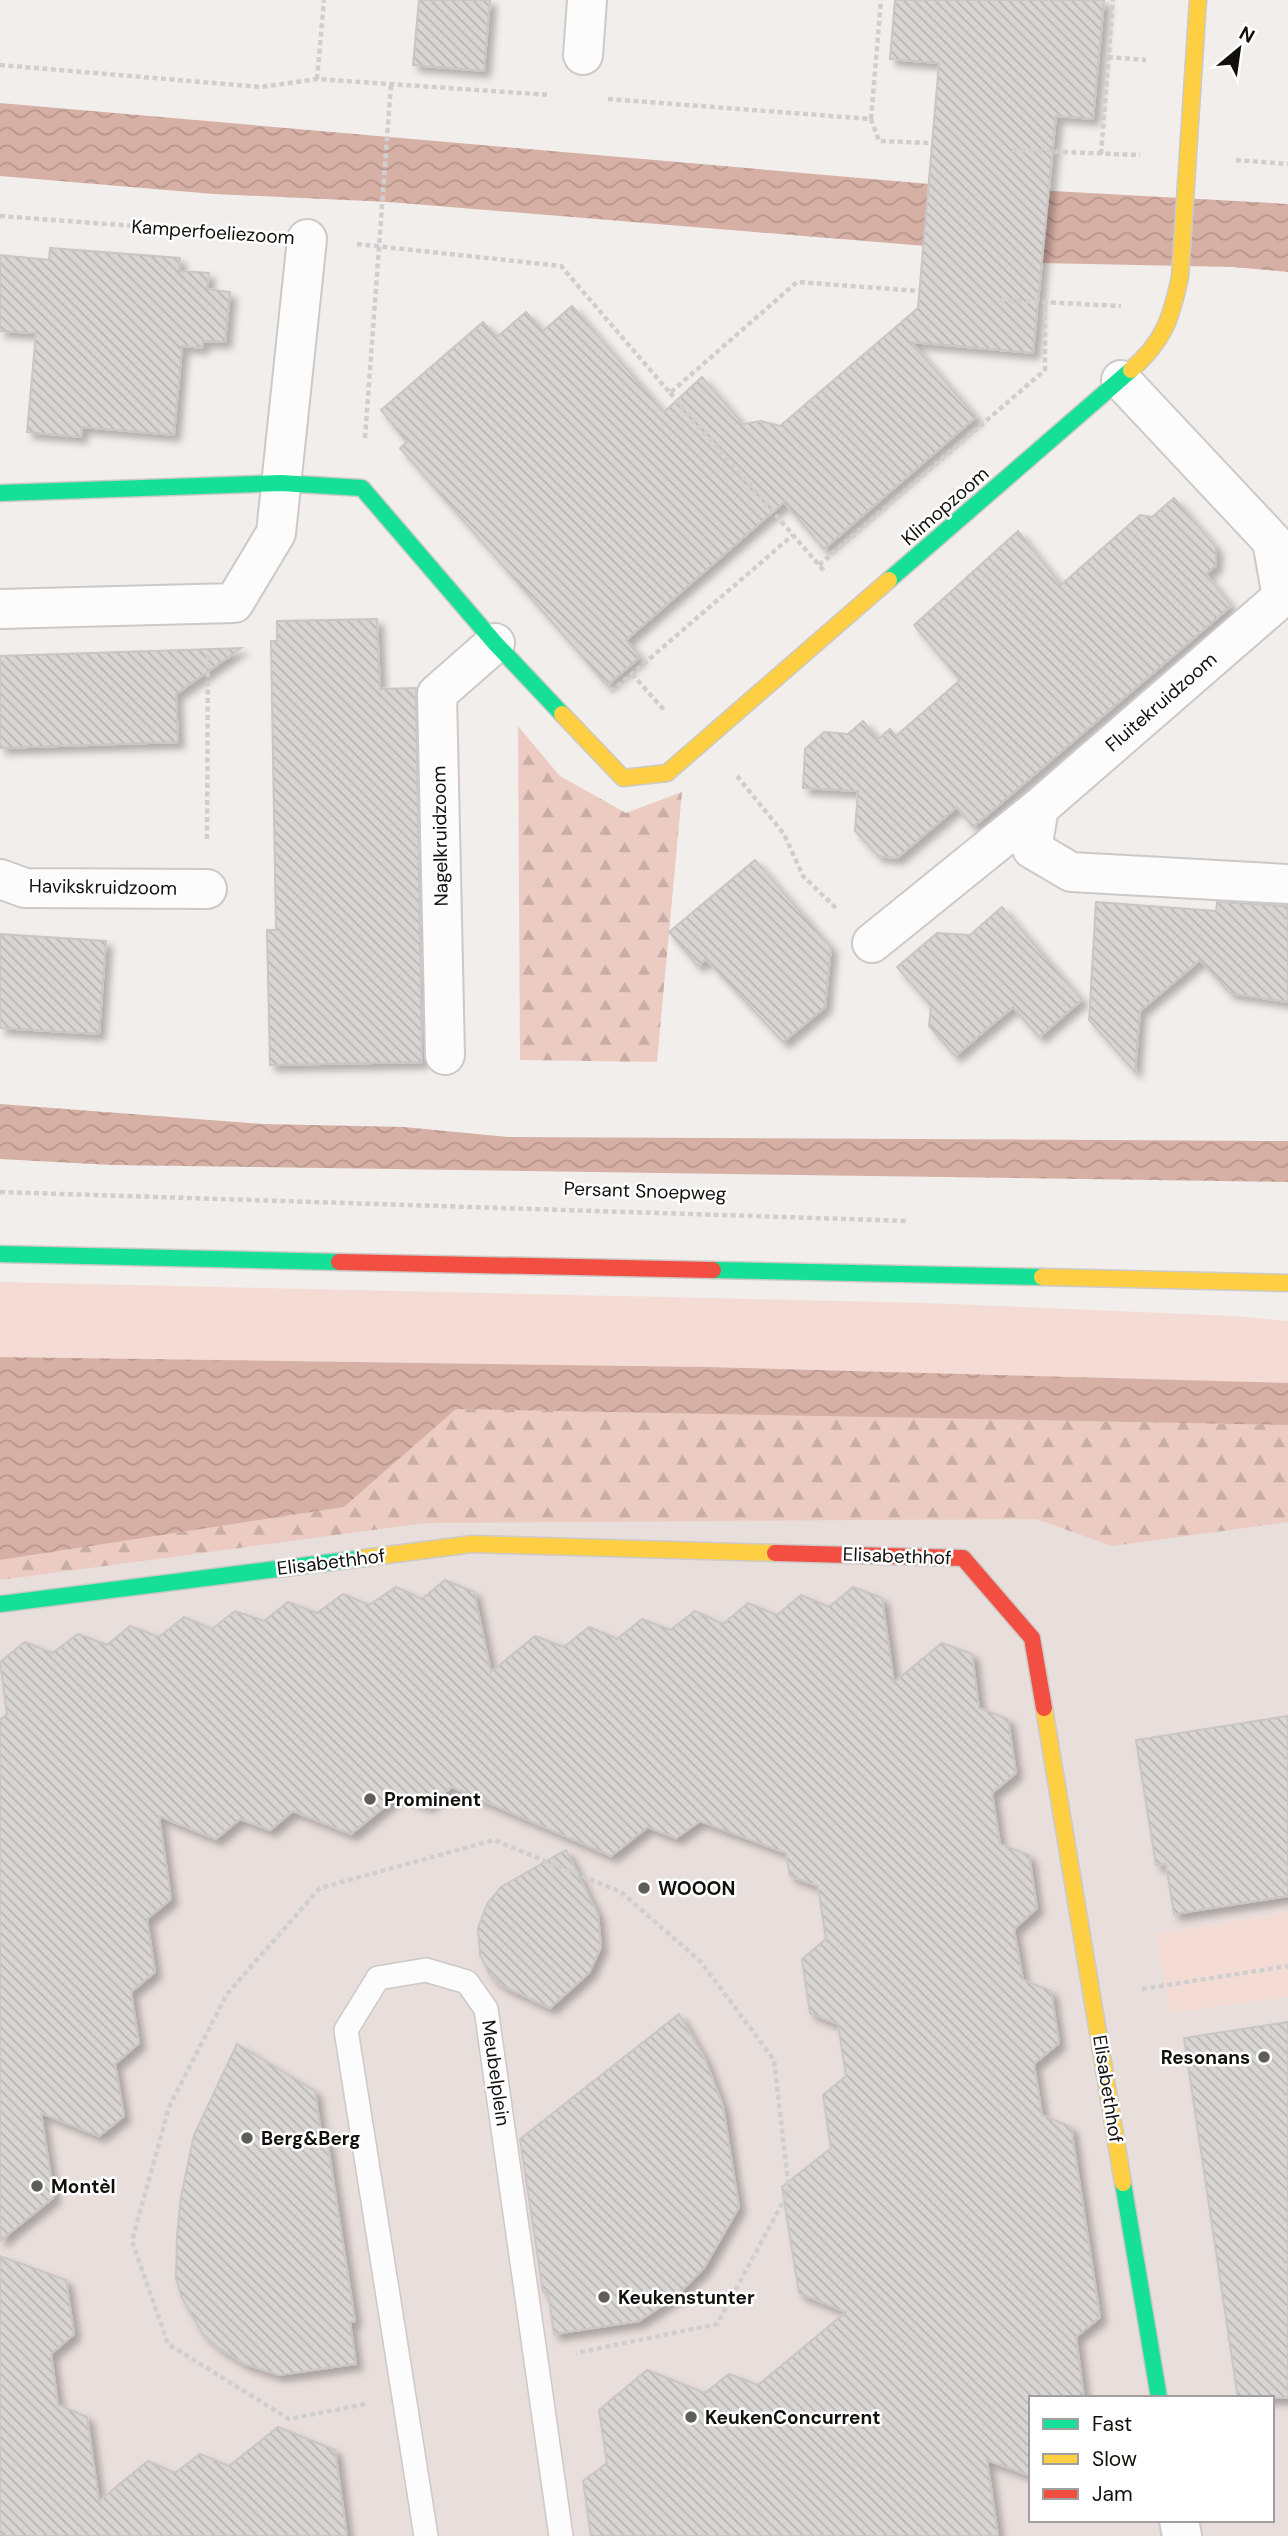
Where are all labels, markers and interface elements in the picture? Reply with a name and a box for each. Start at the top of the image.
north arrow [1204,14,1274,84]
text: N [1235,20,1259,49]
street label: Kamperfoeliezoom [131,214,295,250]
street label: Klimopzoom [896,461,994,551]
street label: Fluitekruidzoom [1100,647,1222,757]
street label: Nagelkruidzoom [426,765,454,907]
street label: Havikskruidzoom [29,873,177,901]
street label: Persant Snoepweg [563,1176,727,1206]
street label: Elisabethhof [842,1542,952,1570]
street label: Elisabethhof [275,1543,387,1581]
place label: Prominent [384,1787,481,1812]
marker: Prominent [362,1791,378,1807]
place label: WOOON [658,1876,735,1901]
marker: WOOON [636,1880,652,1896]
street label: Meubelplein [476,2018,516,2128]
street label: Elisabethhof [1087,2033,1129,2145]
place label: Resonans [1161,2045,1250,2070]
marker: Resonans [1256,2049,1272,2065]
place label: Berg&Berg [261,2126,361,2151]
marker: Berg&Berg [239,2130,255,2146]
place label: Montèl [51,2174,116,2199]
marker: Montèl [29,2178,45,2194]
place label: Keukenstunter [618,2285,755,2310]
marker: Keukenstunter [596,2289,612,2305]
legend [1029,2396,1274,2522]
place label: KeukenConcurrent [705,2405,880,2430]
marker: KeukenConcurrent [683,2409,699,2425]
text: Fast [1092,2410,1132,2438]
text: Slow [1092,2445,1137,2473]
text: Jam [1092,2480,1133,2508]

